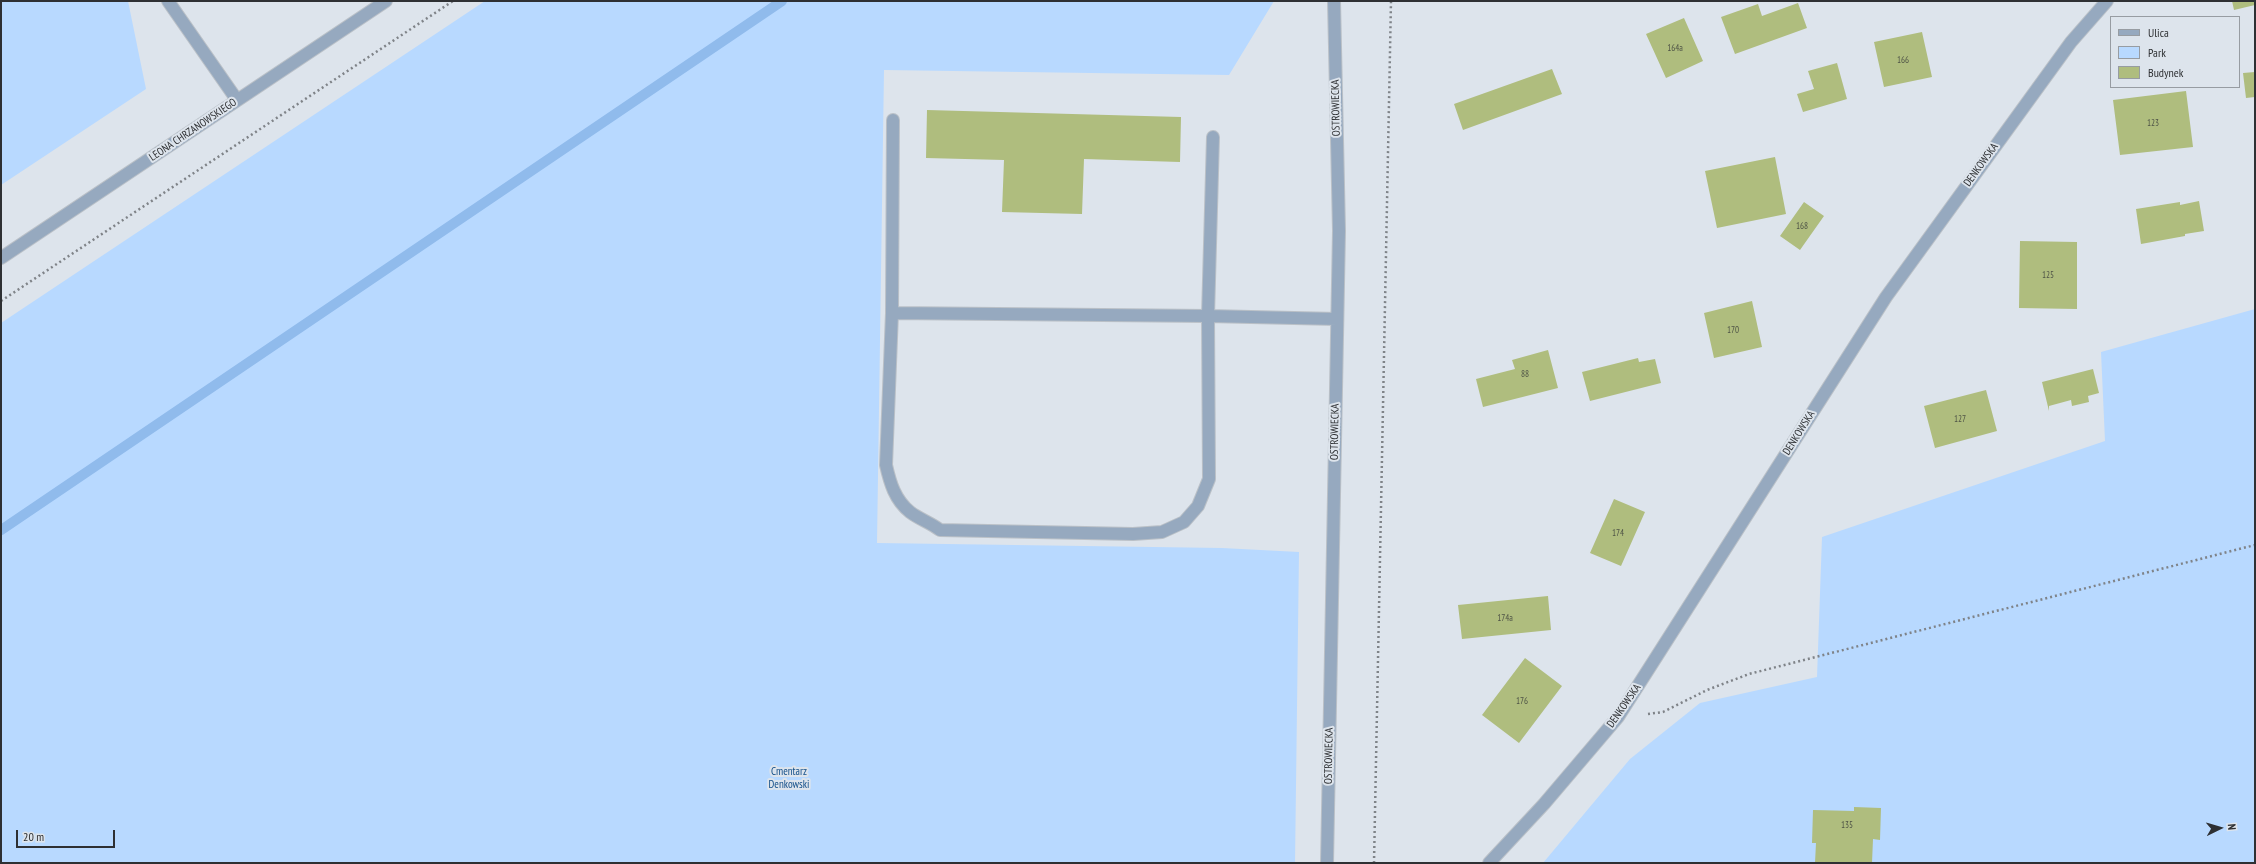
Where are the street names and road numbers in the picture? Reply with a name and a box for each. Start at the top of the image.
street label: OSTROWIECKA [1329,80,1343,136]
street label: LEONA CHRZANOWSKIEGO [147,96,239,164]
street label: DENKOWSKA [1961,141,2001,189]
street label: OSTROWIECKA [1328,404,1342,460]
street label: DENKOWSKA [1780,408,1818,458]
street label: DENKOWSKA [1604,682,1644,730]
street label: OSTROWIECKA [1322,728,1336,784]

